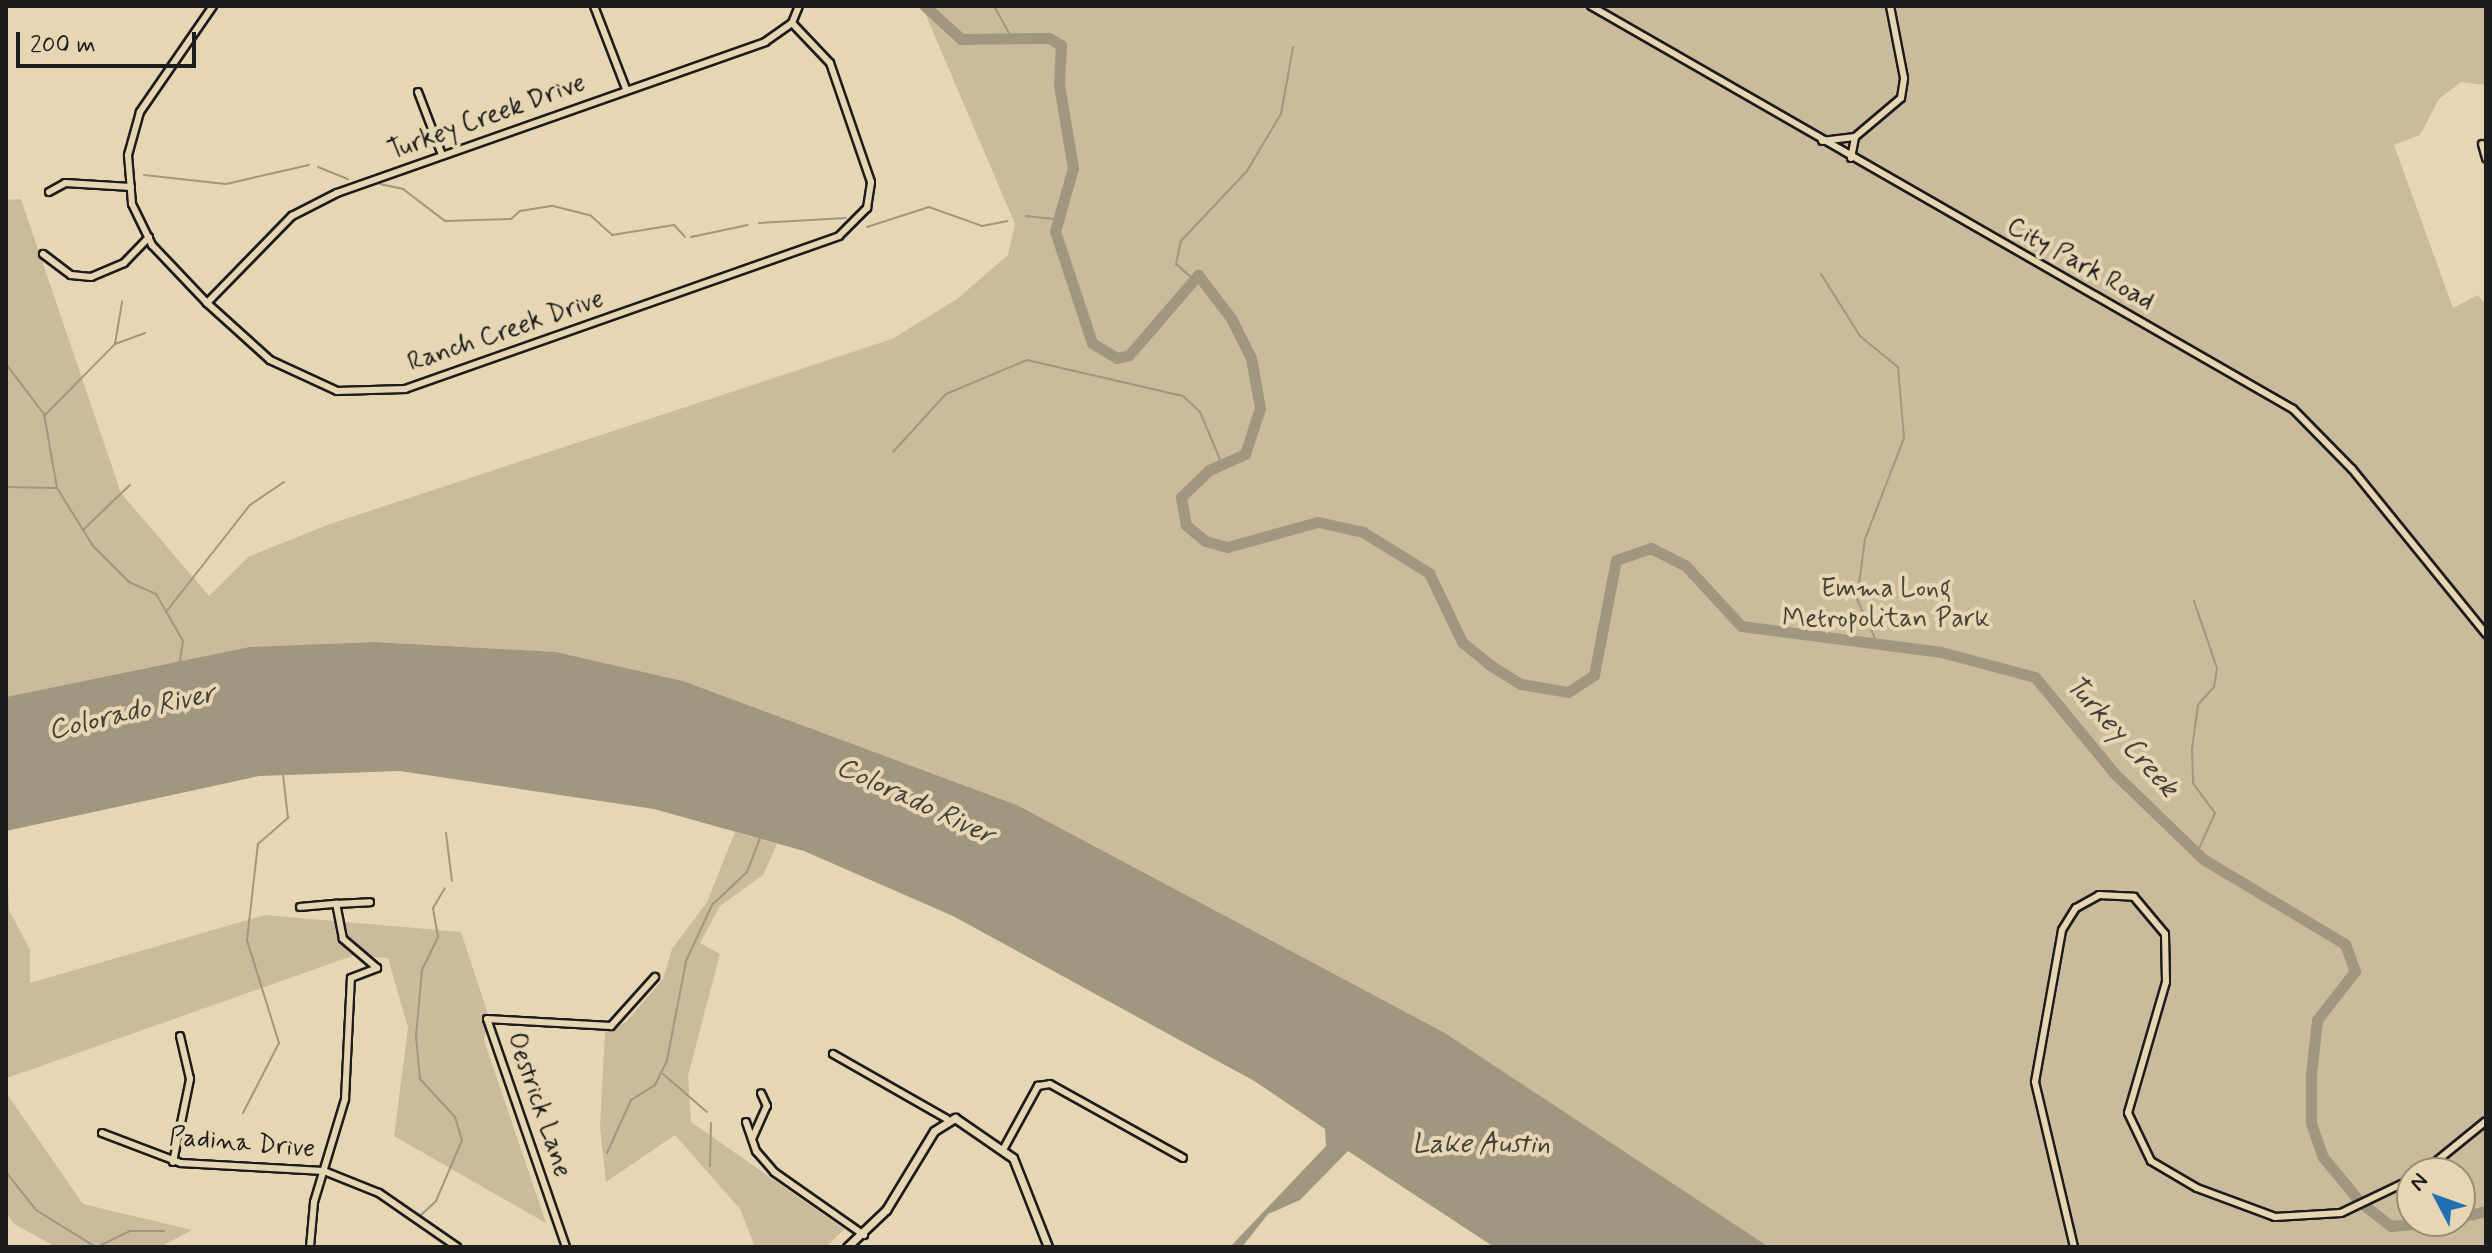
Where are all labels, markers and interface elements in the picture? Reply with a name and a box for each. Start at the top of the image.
scale bar [20,16,200,66]
text: 200 m [30,30,96,61]
street label: Turkey Creek Drive [384,68,590,168]
street label: City Park Road [2001,212,2159,318]
street label: Ranch Creek Drive [404,284,608,380]
park label: Emma Long Metropolitan Park [1784,574,1988,636]
water label: Turkey Creek [2057,668,2185,806]
water label: Colorado River [44,677,220,749]
water label: Colorado River [829,750,1001,854]
street label: Oestrick Lane [499,1029,577,1181]
street label: Padina Drive [168,1122,316,1166]
water label: Lake Austin [1413,1128,1549,1162]
north arrow [2396,1157,2476,1237]
text: N [2404,1168,2435,1197]

